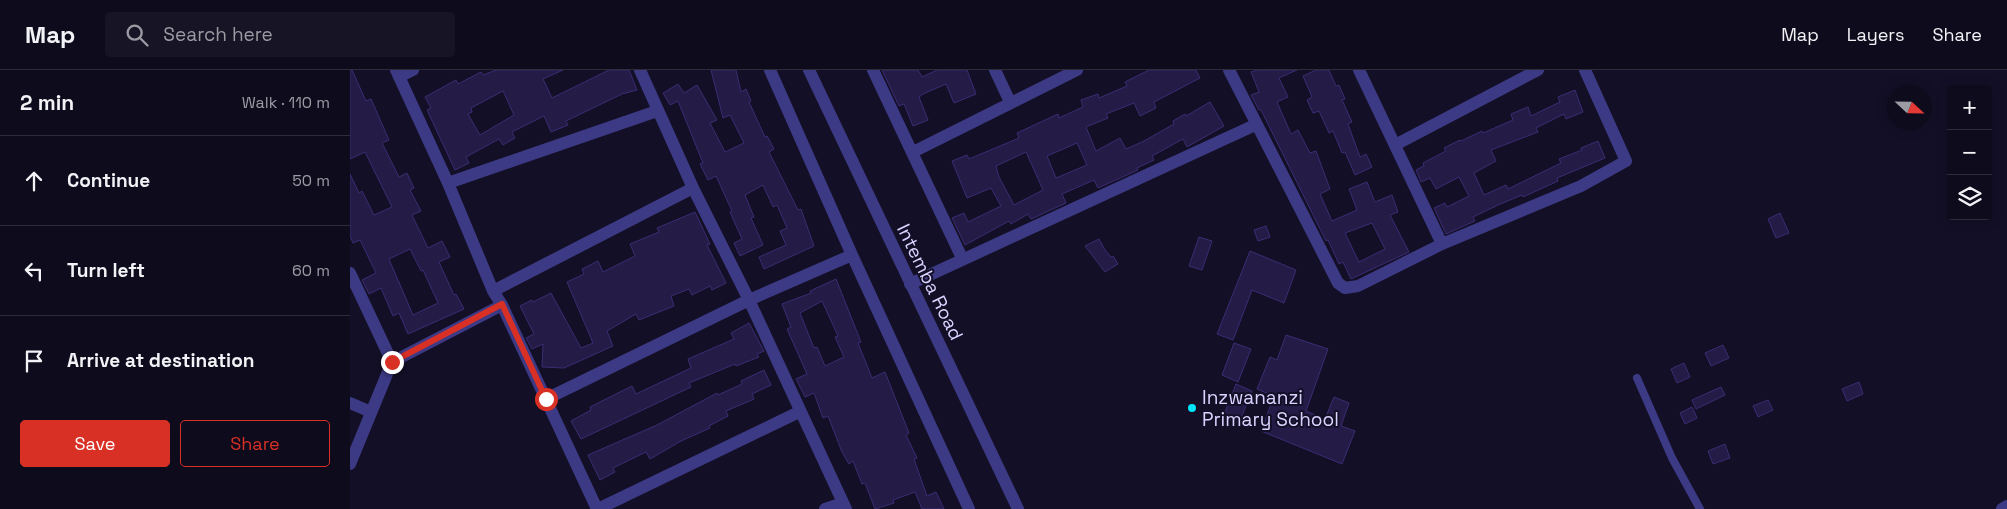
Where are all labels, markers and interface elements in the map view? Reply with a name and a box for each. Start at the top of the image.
search box [105,12,455,57]
text: Map [25,19,75,50]
icon: search [123,21,151,49]
text: Search here [163,22,273,47]
text: Map [1781,23,1819,46]
text: Layers [1847,23,1904,46]
text: Share [1932,23,1982,46]
north arrow [1887,85,1932,130]
map controls [1947,85,1992,220]
button: + [1947,85,1992,130]
text: 2 min [20,89,74,116]
text: Walk · 110 m [242,92,330,113]
button: − [1947,130,1992,175]
icon: ahead [20,167,48,195]
text: Continue [67,168,150,193]
text: 50 m [292,170,330,191]
button: layers [1947,175,1992,220]
street label: Intemba Road [891,220,969,344]
icon: left [20,257,48,285]
text: Turn left [67,258,145,283]
text: 60 m [292,260,330,281]
icon: arrive [20,347,48,375]
text: Arrive at destination [67,348,255,373]
route end [381,351,404,374]
place label: Inzwananzi Primary School [1202,385,1339,432]
route start [535,388,558,411]
marker: Inzwananzi Primary School [1186,402,1198,414]
button: Save [20,420,170,467]
button: Share [180,420,330,467]

